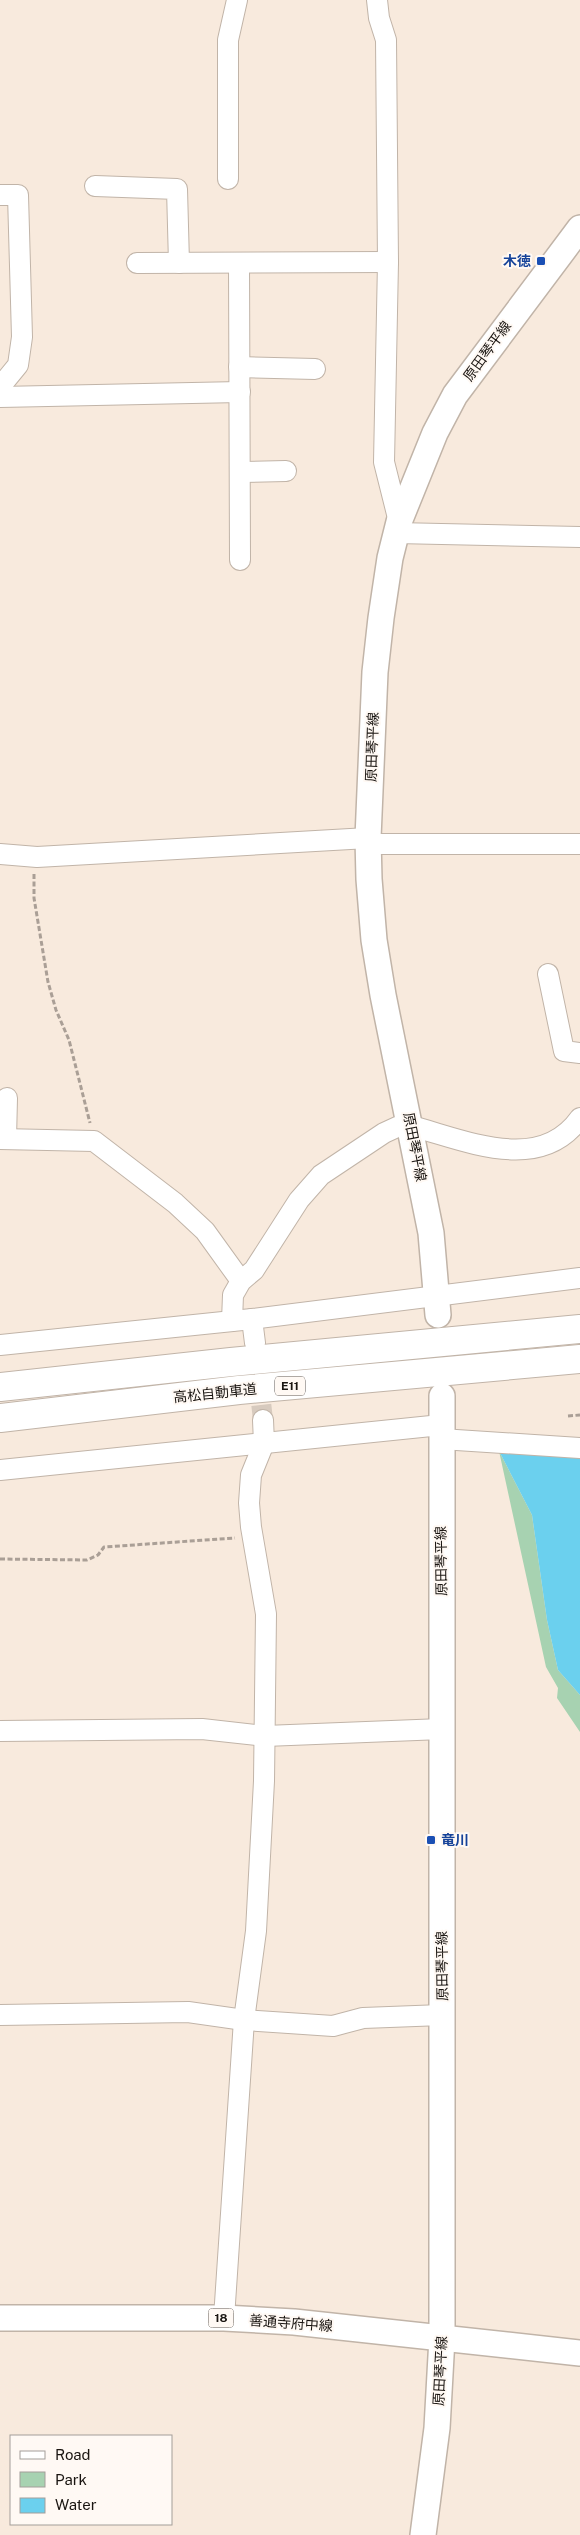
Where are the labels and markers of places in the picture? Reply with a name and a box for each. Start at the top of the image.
place label: 木徳 [503,253,531,269]
marker: 木徳 [535,255,547,267]
place label: 竜川 [441,1832,469,1848]
marker: 竜川 [425,1834,437,1846]

